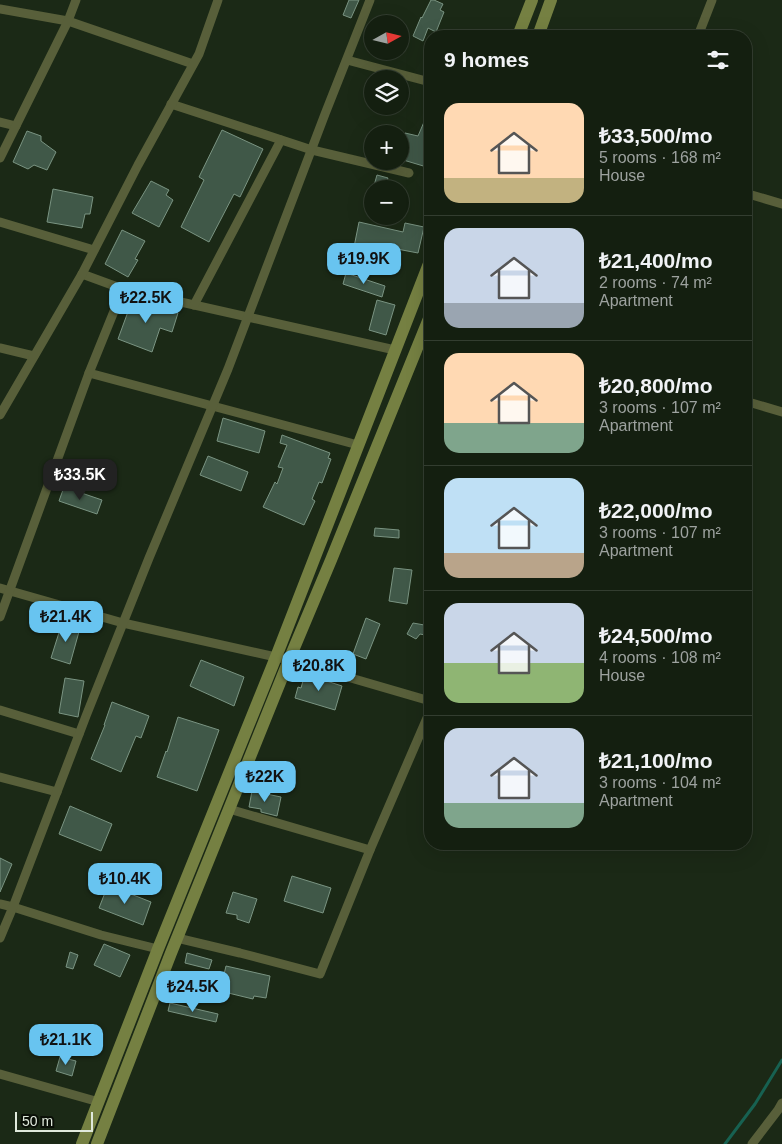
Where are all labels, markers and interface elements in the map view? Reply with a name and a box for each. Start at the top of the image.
north arrow [364,15,409,60]
map controls [364,15,409,225]
icon: filters [704,46,732,74]
text: 9 homes [444,48,529,71]
button: layers [364,70,409,115]
icon: home [484,123,544,183]
text: ₺33,500/mo [599,124,713,147]
button: + [364,125,409,170]
text: 5 rooms · 168 m² [599,149,721,166]
text: House [599,167,645,184]
button: − [364,180,409,225]
pin: ₺19.9K [323,242,405,285]
icon: home [484,248,544,308]
text: ₺21,400/mo [599,249,713,272]
text: ₺19.9K [338,250,390,267]
text: 2 rooms · 74 m² [599,274,712,291]
pin: ₺22.5K [105,282,187,324]
text: ₺22.5K [120,289,172,306]
text: Apartment [599,292,673,309]
icon: home [484,373,544,433]
text: ₺20,800/mo [599,374,713,397]
text: 3 rooms · 107 m² [599,399,721,416]
text: Apartment [599,417,673,434]
pin: ₺33.5K [39,458,121,501]
text: ₺33.5K [54,466,106,483]
icon: home [484,498,544,558]
text: ₺22,000/mo [599,499,713,522]
text: 3 rooms · 107 m² [599,524,721,541]
text: Apartment [599,542,673,559]
pin: ₺21.4K [25,600,107,643]
text: ₺21.4K [40,608,92,625]
icon: home [484,623,544,683]
text: ₺24,500/mo [599,624,713,647]
text: 4 rooms · 108 m² [599,649,721,666]
pin: ₺20.8K [278,650,360,692]
text: ₺20.8K [293,657,345,674]
text: House [599,667,645,684]
icon: home [484,748,544,808]
text: ₺21,100/mo [599,749,713,772]
pin: ₺22K [235,760,295,803]
text: ₺22K [246,768,284,785]
text: 3 rooms · 104 m² [599,774,721,791]
text: Apartment [599,792,673,809]
pin: ₺10.4K [84,862,166,905]
text: ₺10.4K [99,870,151,887]
pin: ₺24.5K [152,970,234,1013]
text: ₺24.5K [167,978,219,995]
pin: ₺21.1K [25,1024,107,1066]
text: ₺21.1K [40,1031,92,1048]
scale bar [15,1109,92,1132]
text: 50 m [22,1113,53,1129]

